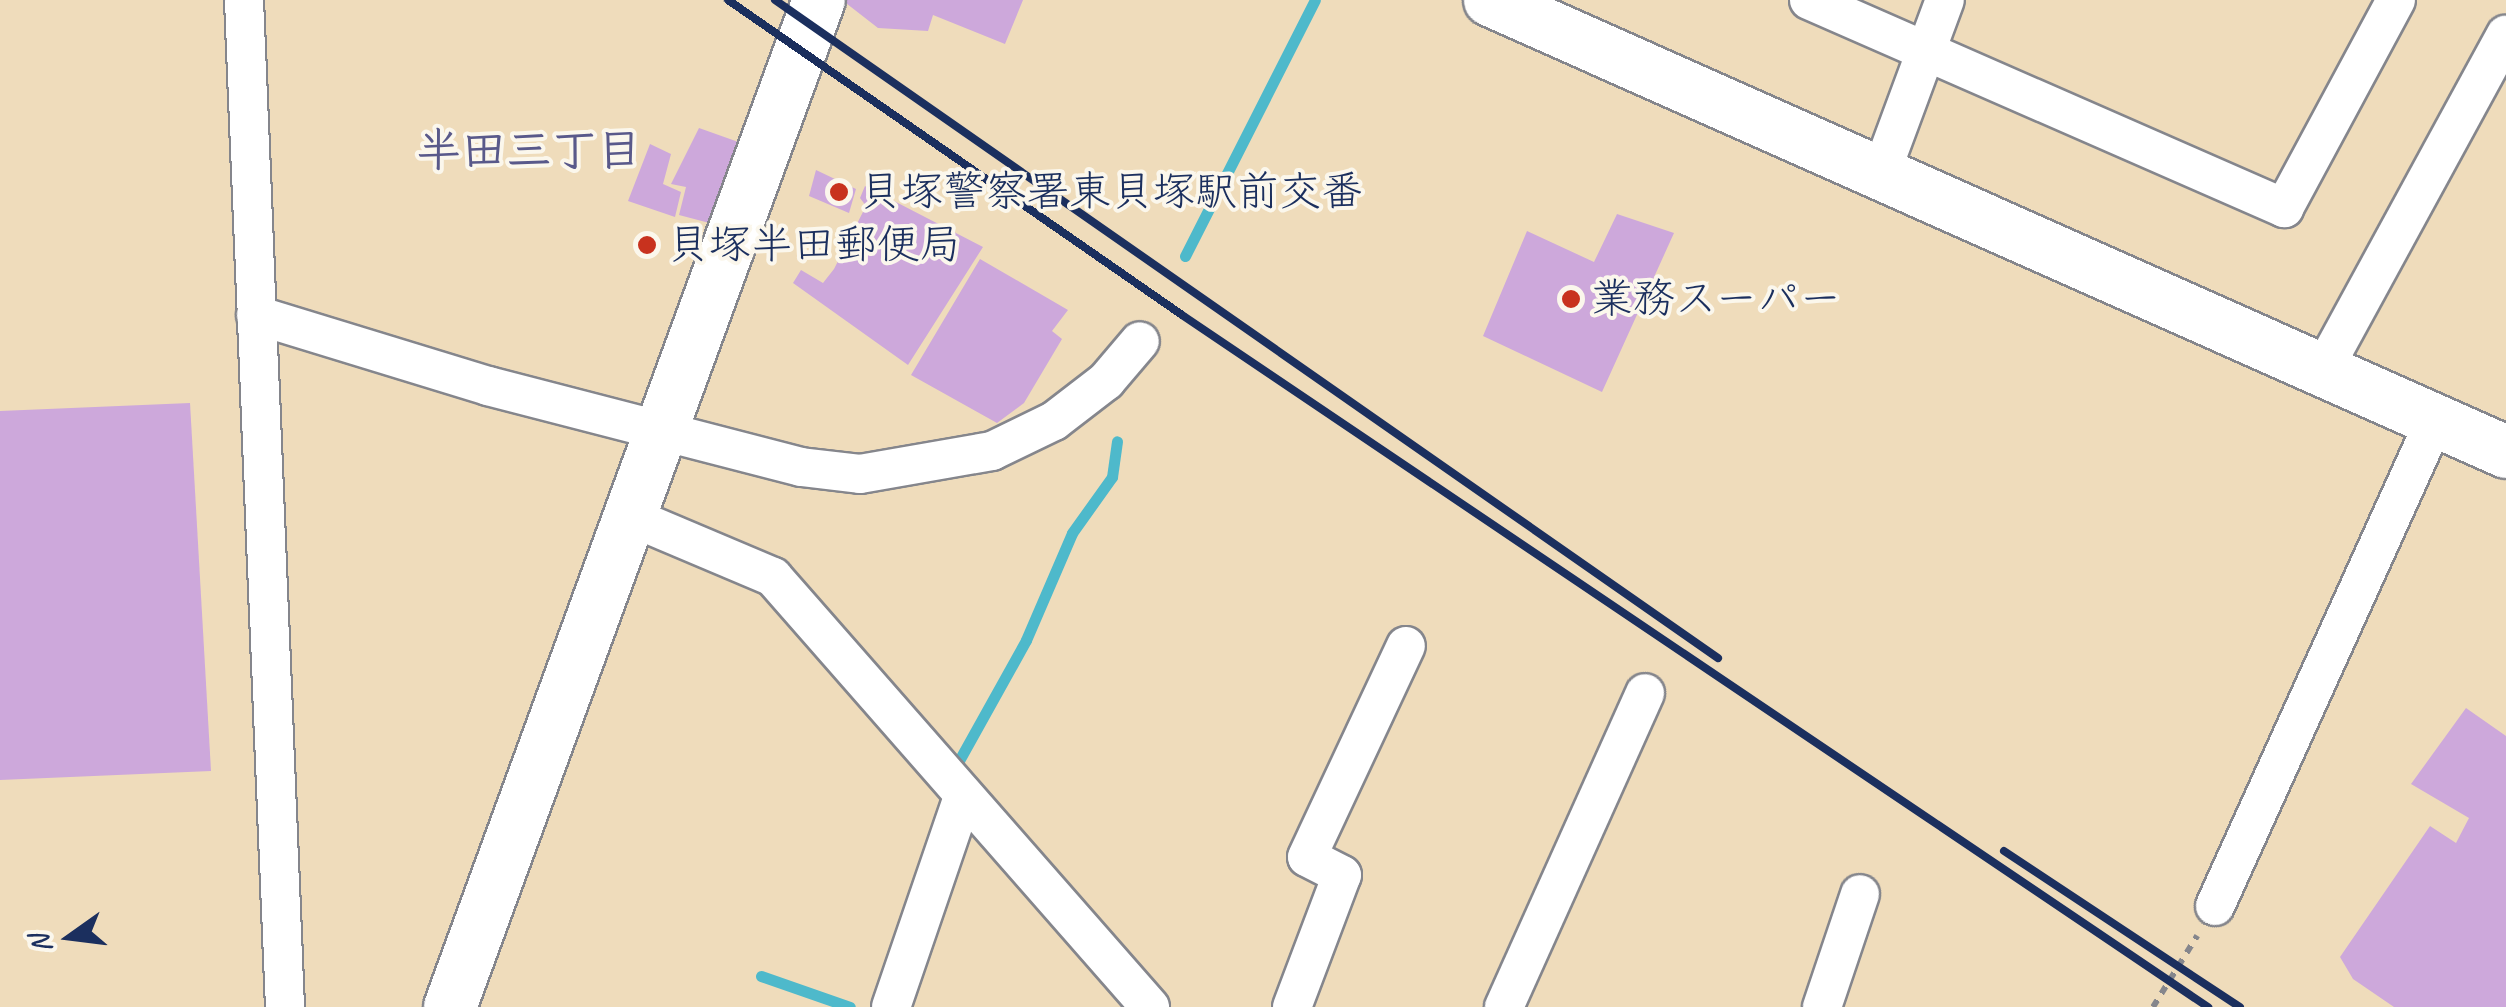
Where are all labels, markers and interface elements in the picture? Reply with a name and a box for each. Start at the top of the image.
district label: 半田三丁目 [417,124,641,178]
place label: 貝塚警察署東貝塚駅前交番 [859,167,1363,217]
marker: 貝塚警察署東貝塚駅前交番 [828,181,850,203]
place label: 貝塚半田郵便局 [667,220,961,270]
marker: 貝塚半田郵便局 [636,234,658,256]
place label: 業務スーパー [1591,274,1841,324]
marker: 業務スーパー [1560,288,1582,310]
north arrow [20,887,120,987]
text: N [21,932,59,957]

